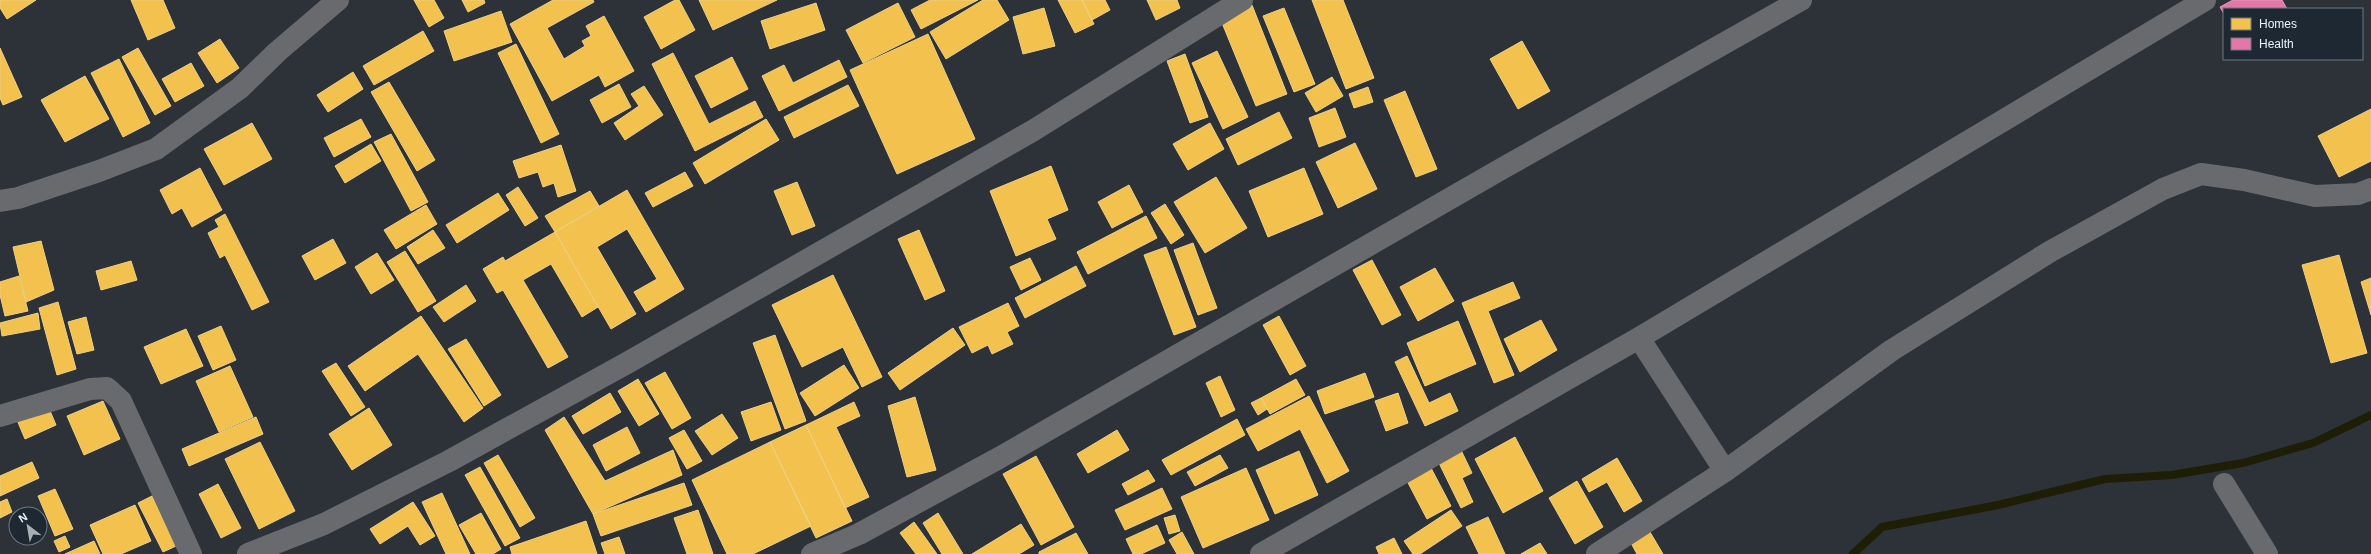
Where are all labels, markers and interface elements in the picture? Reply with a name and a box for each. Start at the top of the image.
legend [2223,8,2363,60]
text: Homes [2259,17,2297,31]
text: Health [2259,37,2294,51]
north arrow [8,506,48,546]
text: N [16,510,29,525]

